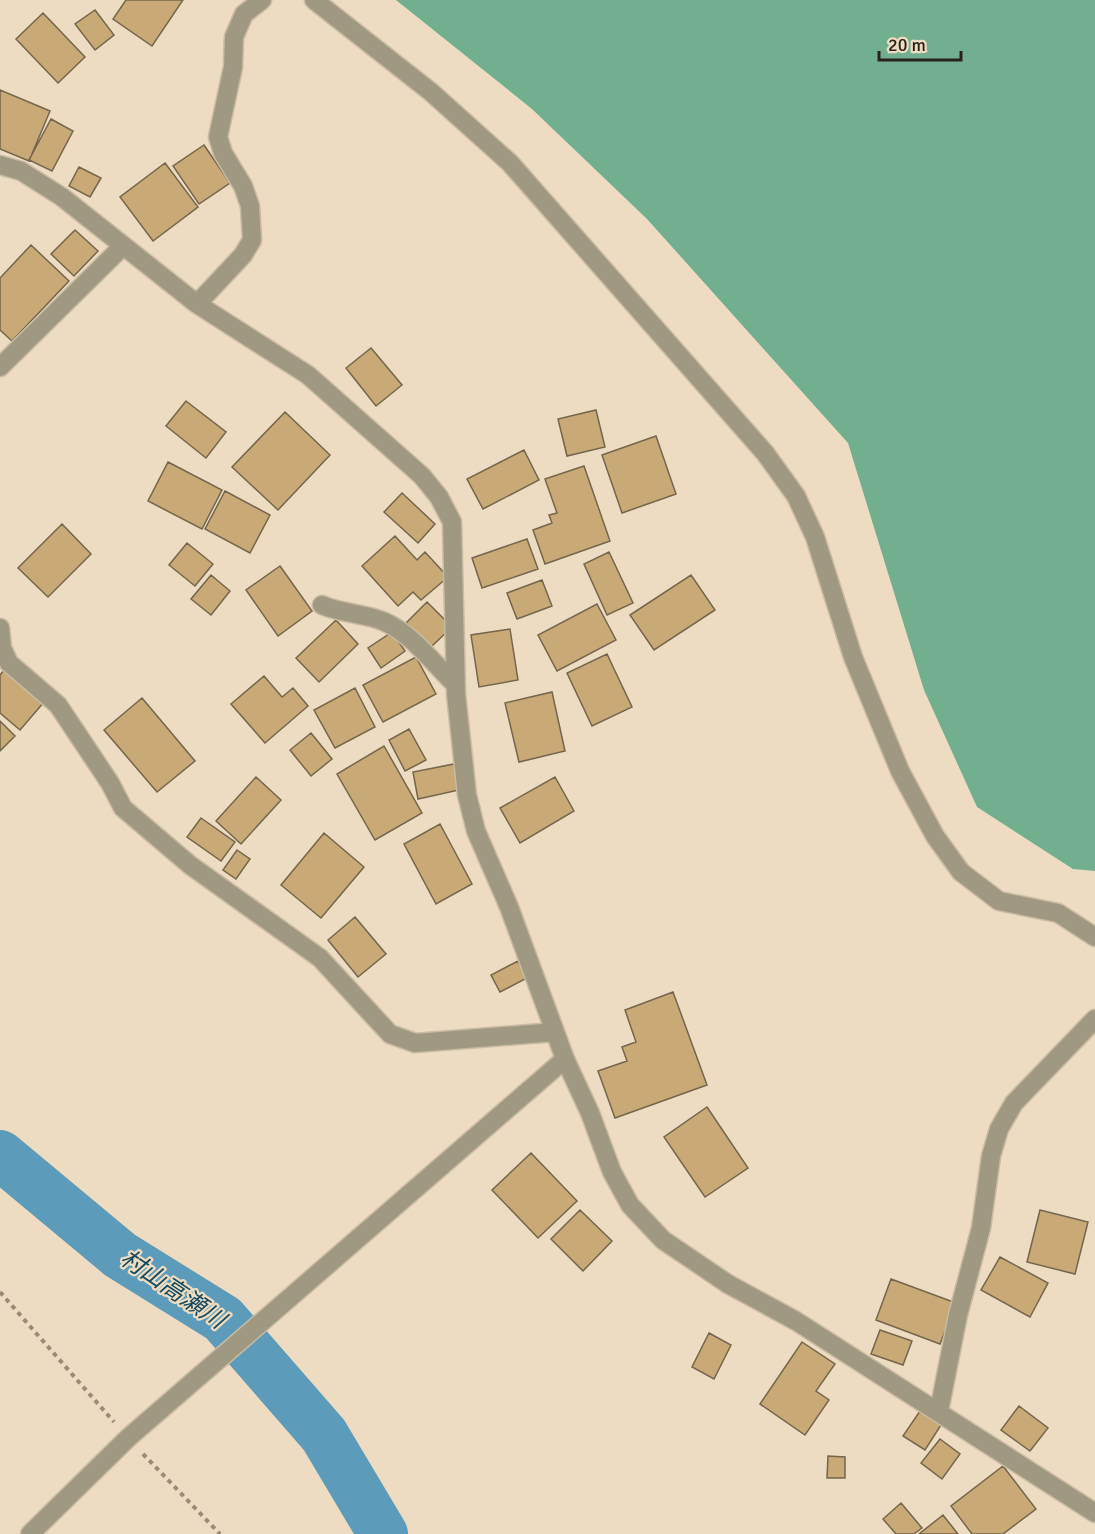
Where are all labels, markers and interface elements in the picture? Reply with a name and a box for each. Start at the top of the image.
scale bar [879,24,962,62]
text: 20 m [888,34,926,56]
water label: 村山高瀬川 [115,1243,234,1337]

